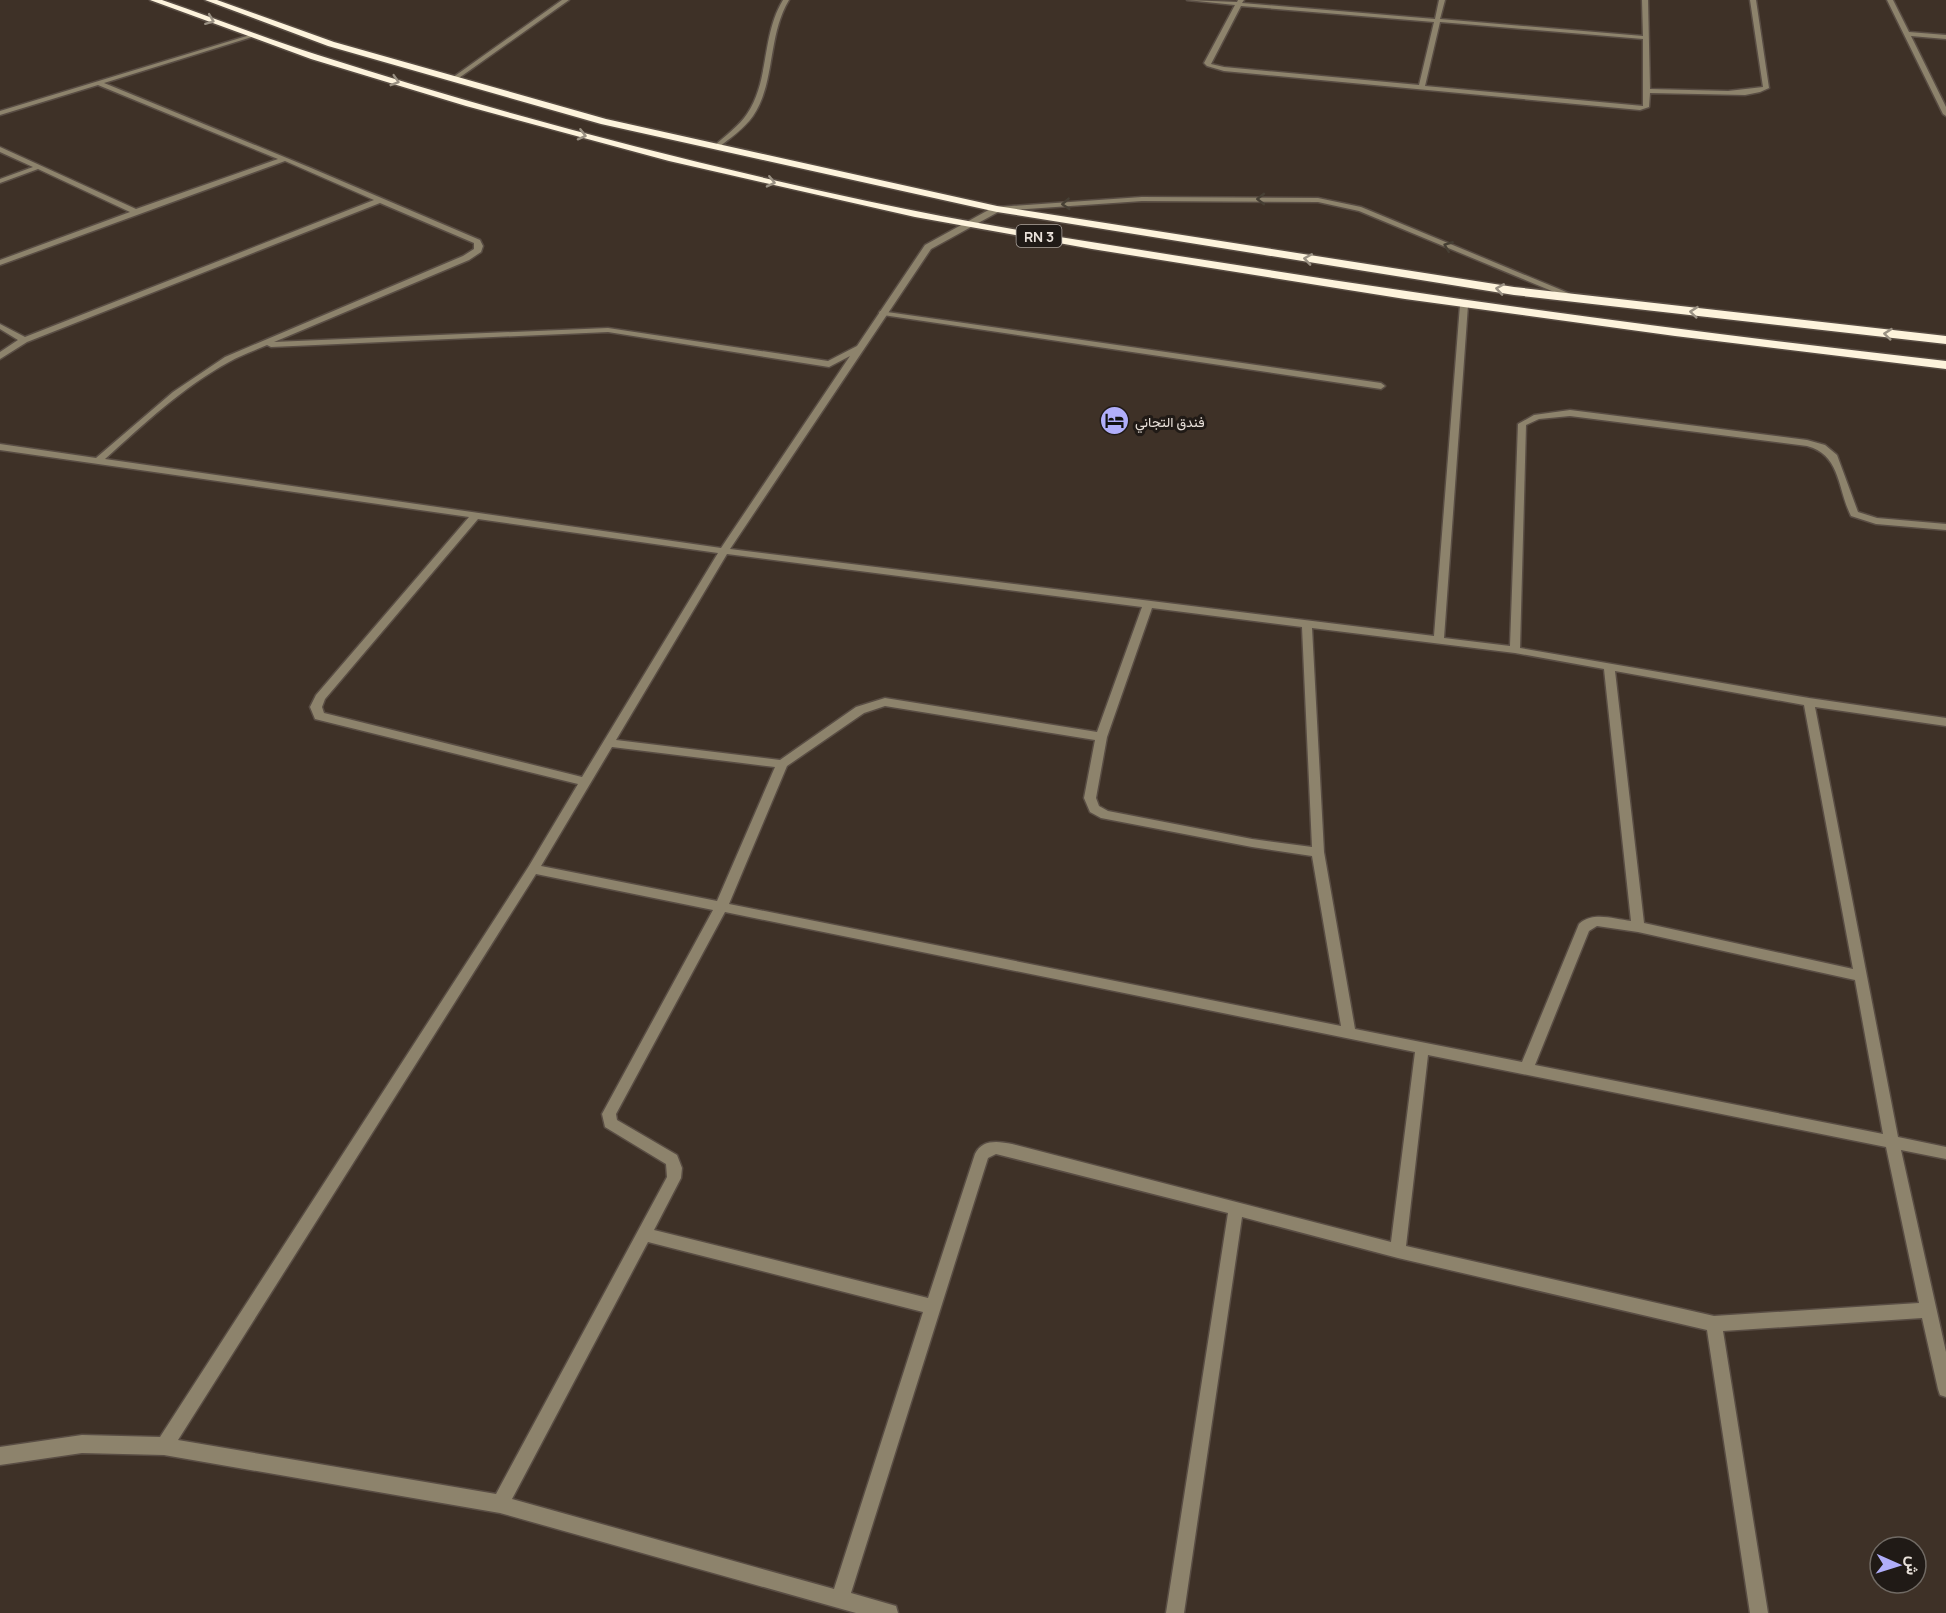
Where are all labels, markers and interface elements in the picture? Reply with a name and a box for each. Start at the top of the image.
one-way arrow [204,12,214,25]
one-way arrow [389,74,399,86]
one-way arrow [576,128,587,140]
one-way arrow [766,174,776,187]
one-way arrow [1257,192,1266,205]
one-way arrow [1062,198,1071,211]
road number: RN 3 [1016,225,1062,247]
one-way arrow [1443,241,1454,253]
one-way arrow [1303,254,1312,266]
one-way arrow [1496,284,1505,296]
one-way arrow [1690,306,1699,319]
one-way arrow [1883,328,1892,341]
hotel icon: فندق التجاني [1098,405,1130,437]
place label: فندق التجاني [1135,412,1205,434]
north arrow [1868,1535,1928,1595]
text: ش [1901,1556,1924,1576]

